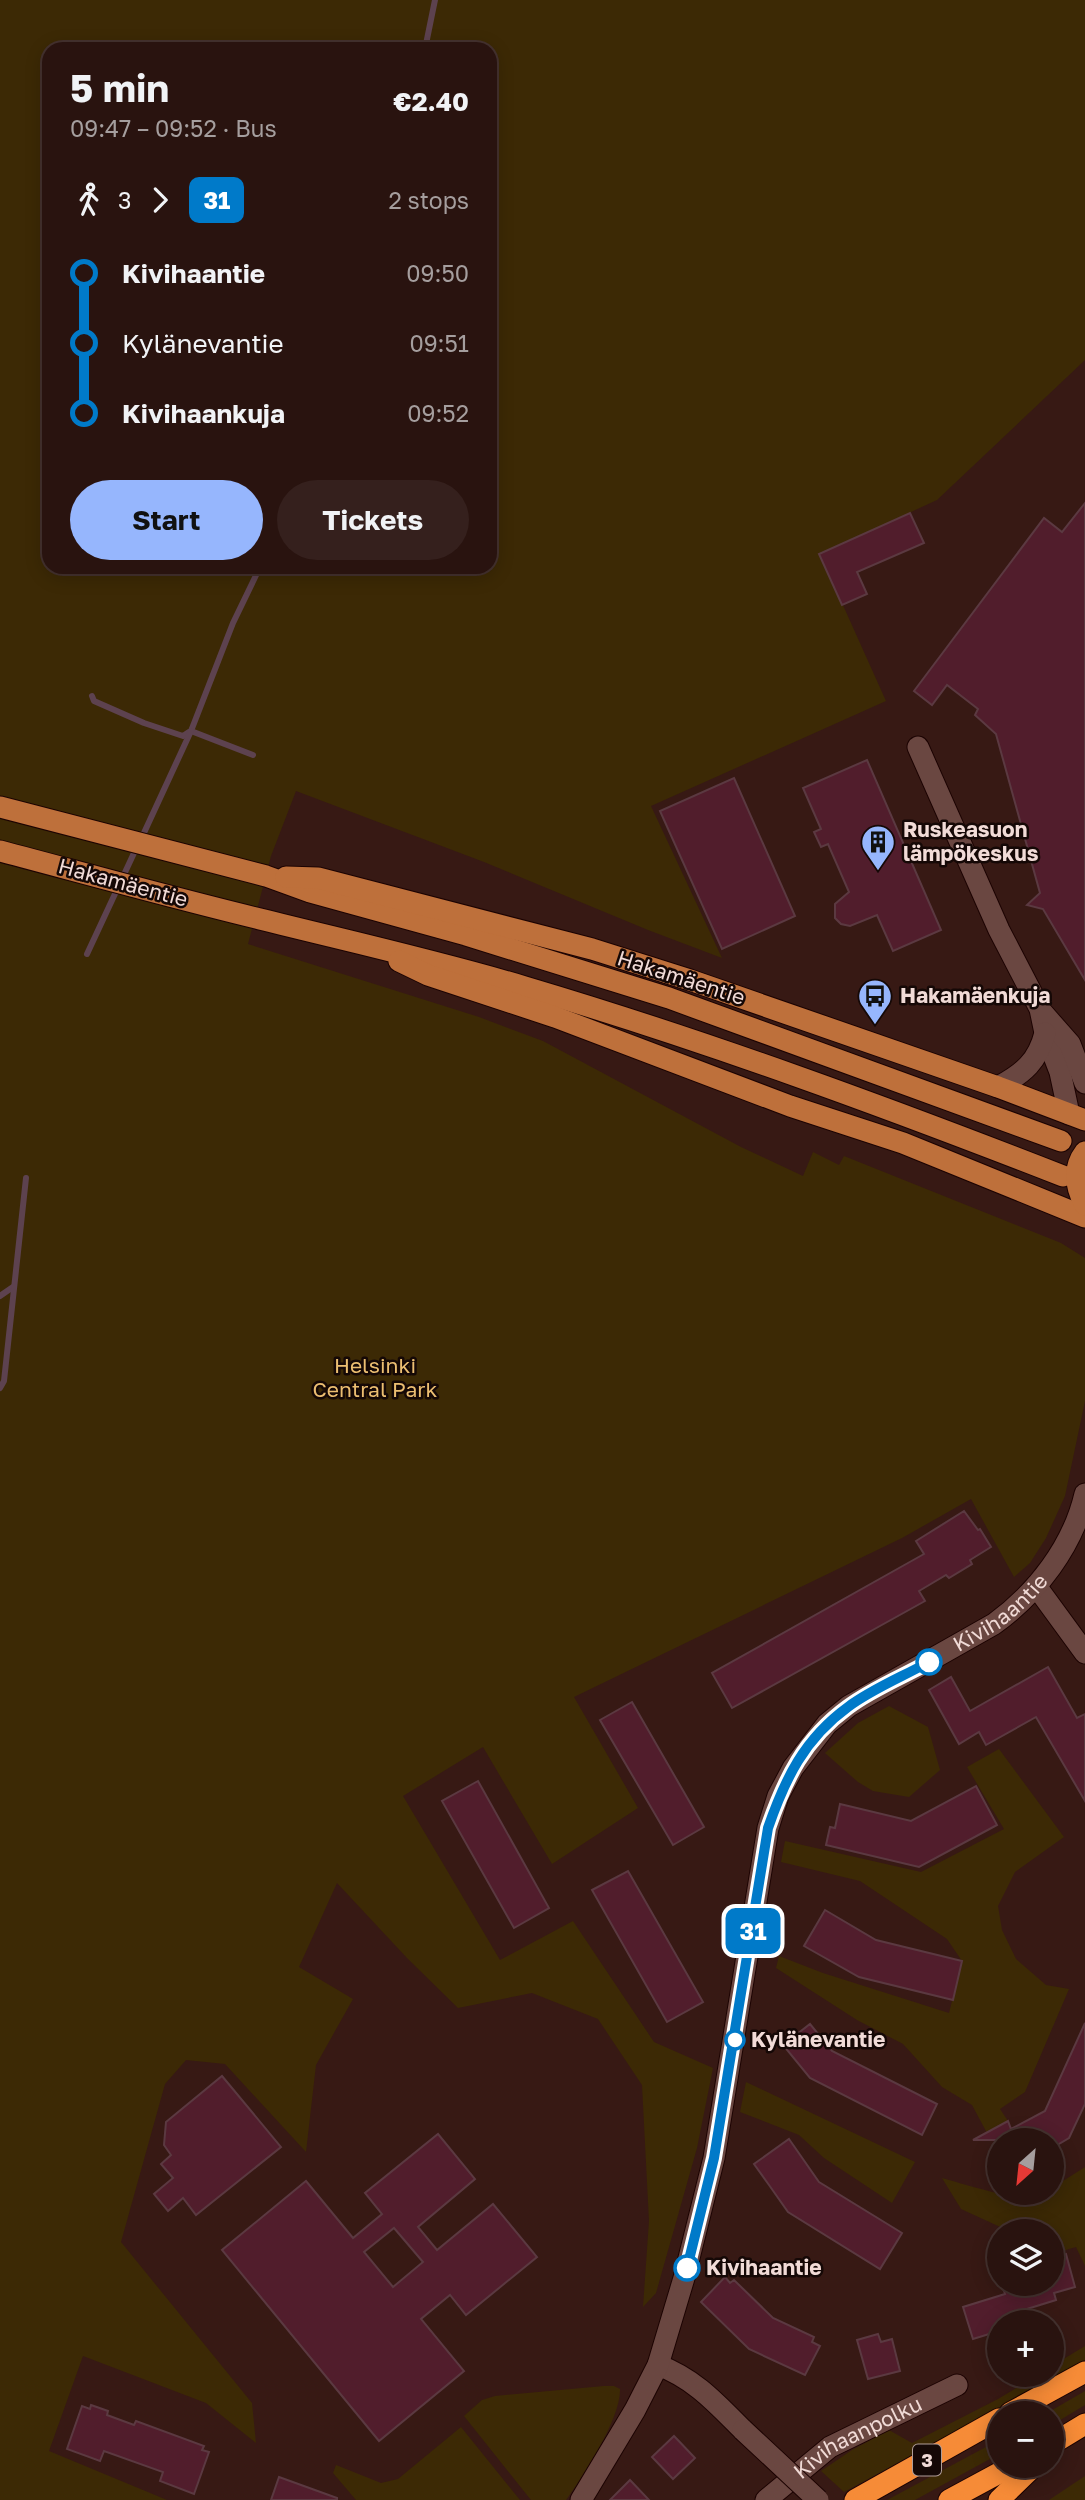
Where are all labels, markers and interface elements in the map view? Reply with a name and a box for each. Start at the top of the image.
text: 5 min [70,65,169,110]
text: €2.40 [393,86,469,117]
text: 09:47 – 09:52 · Bus [70,114,277,142]
icon: walk [70,181,108,219]
icon: forward [141,181,179,219]
text: 31 [203,185,230,214]
text: 3 [118,186,131,214]
text: 2 stops [388,186,469,214]
text: Kivihaantie [122,258,265,289]
text: 09:50 [406,259,469,287]
text: Kylänevantie [122,328,284,359]
text: 09:51 [409,329,469,357]
text: Kivihaankuja [122,398,285,429]
text: 09:52 [407,399,469,427]
button: Start [70,480,263,560]
button: Tickets [277,480,469,560]
place label: Ruskeasuon lämpökeskus [903,816,1039,866]
building icon: Ruskeasuon lämpökeskus [859,823,897,872]
street label: Hakamäentie [56,852,191,912]
street label: Hakamäentie [614,944,749,1010]
bus stop icon: Hakamäenkuja [856,977,894,1026]
place label: Hakamäenkuja [900,982,1051,1008]
park label: Helsinki Central Park [313,1352,438,1402]
street label: Kivihaantie [948,1568,1053,1657]
unlabelled marker [916,1649,942,1675]
line badge: 31 [722,1908,784,1954]
text: 31 [740,1916,767,1945]
place label: Kylänevantie [751,2026,885,2052]
marker: Kylänevantie [725,2030,745,2050]
north arrow [987,2128,1064,2205]
map controls [987,2128,1064,2478]
button: layers [987,2219,1064,2296]
place label: Kivihaantie [706,2254,822,2280]
marker: Kivihaantie [674,2255,700,2281]
button: + [987,2310,1064,2387]
street label: Kivihaanpolku [788,2390,926,2484]
button: − [987,2401,1064,2478]
road number: 3 [913,2444,941,2476]

